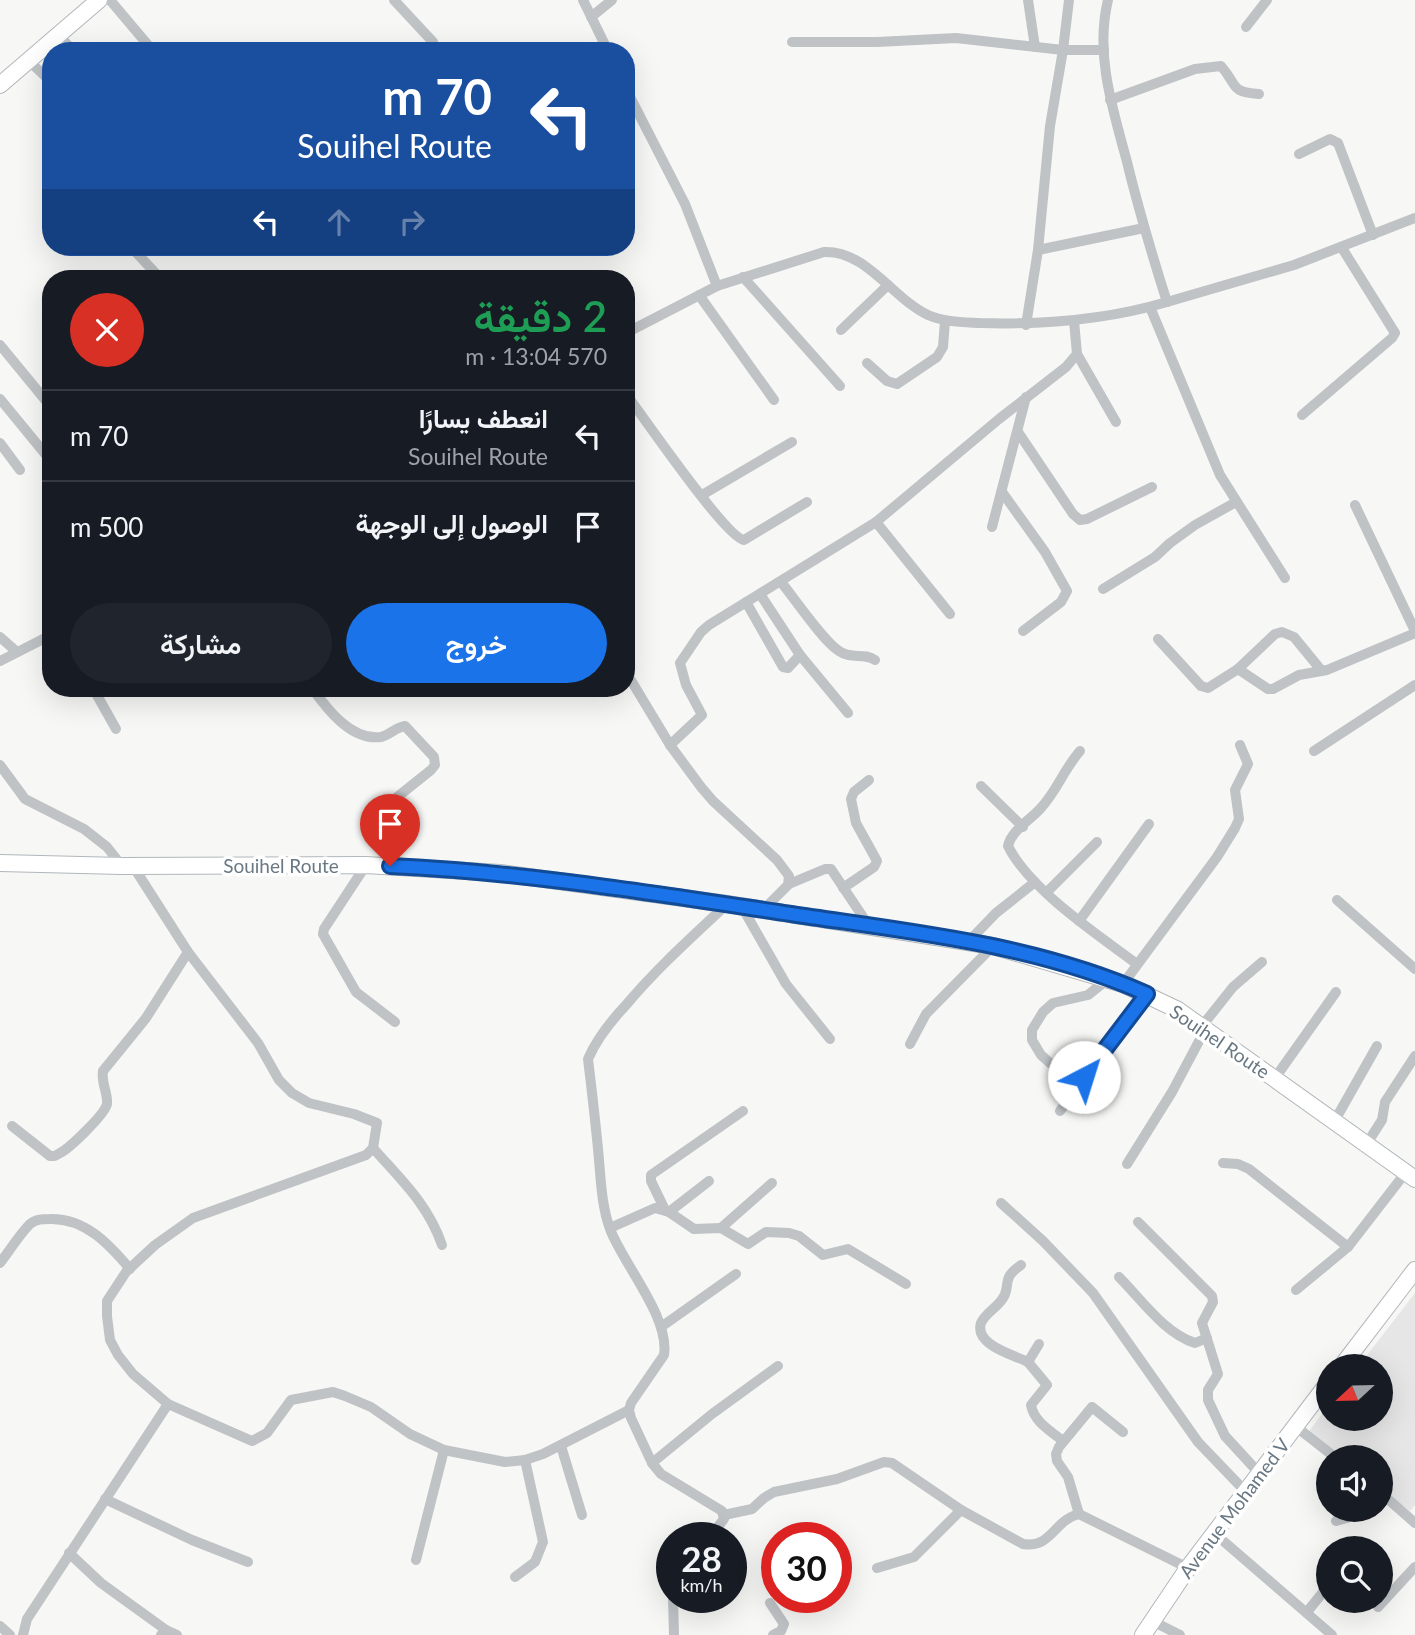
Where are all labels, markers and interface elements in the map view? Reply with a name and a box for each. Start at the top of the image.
text: 70 m [382,67,492,125]
icon: left [516,70,607,161]
text: Souihel Route [297,126,492,165]
icon: left [247,203,285,241]
icon: ahead [320,203,358,241]
icon: right [393,203,431,241]
text: 2 دقيقة [474,291,607,341]
button: close [70,293,144,367]
text: 570 m · 13:04 [465,342,607,370]
text: انعطف يسارًا [419,402,548,434]
icon: left [569,417,607,455]
text: 70 m [70,420,128,452]
text: Souihel Route [408,442,548,470]
text: الوصول إلى الوجهة [356,507,548,539]
icon: arrive [569,508,607,546]
text: 500 m [70,511,143,543]
button: مشاركة [70,603,332,683]
button: خروج [346,603,607,683]
pin [360,794,420,866]
icon: arrive [371,805,409,843]
street label: Souihel Route [223,854,339,877]
street label: Souihel Route [1166,999,1274,1083]
position arrow [1047,1040,1121,1114]
north arrow [1316,1354,1393,1432]
map controls [1316,1354,1393,1613]
street label: Avenue Mohamed V [1174,1433,1294,1583]
button: sound [1316,1445,1393,1522]
speed limit sign: 30 [761,1522,852,1613]
button: search [1316,1536,1393,1613]
text: 28 [681,1537,722,1579]
text: km/h [680,1574,723,1596]

